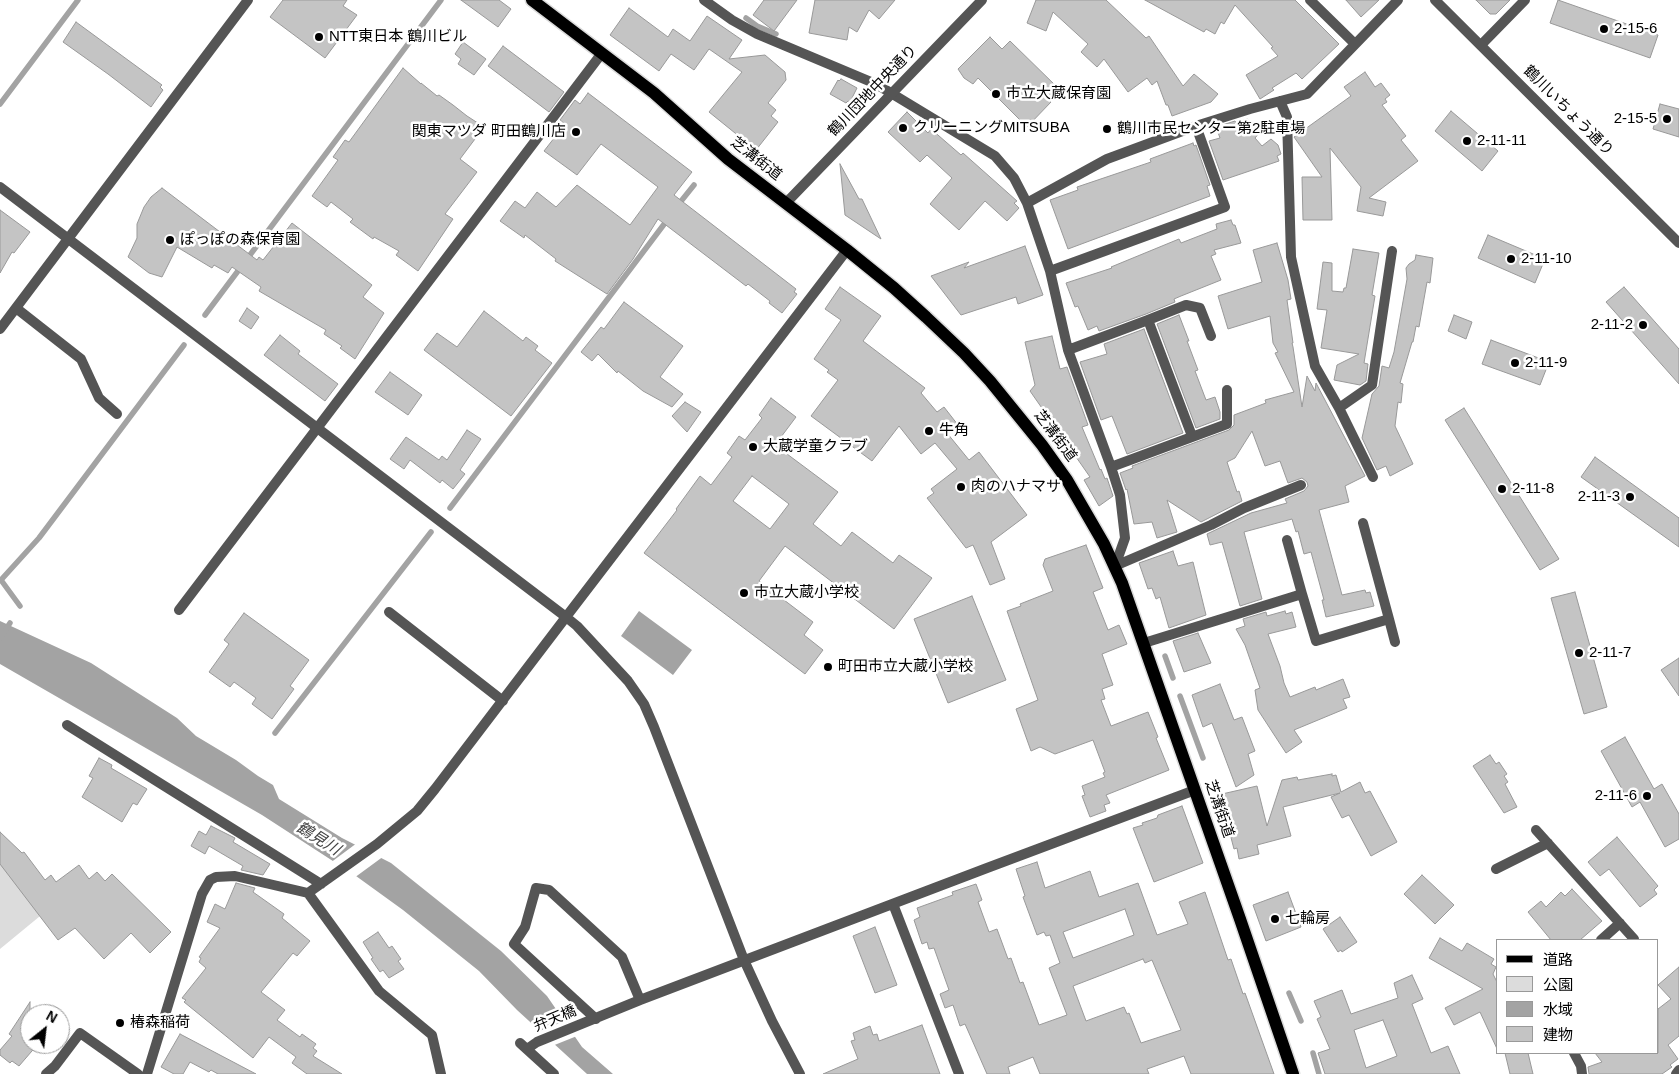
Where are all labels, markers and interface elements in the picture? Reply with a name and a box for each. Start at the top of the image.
place label: 2-15-6 [1614,20,1657,38]
marker: 2-15-6 [1598,23,1610,35]
place label: NTT東日本 鶴川ビル [329,28,467,46]
marker: NTT東日本 鶴川ビル [313,31,325,43]
street label: 鶴川団地中央通り [825,42,921,140]
street label: 鶴川いちょう通り [1519,62,1617,160]
place label: 市立大蔵保育園 [1006,85,1111,103]
marker: 市立大蔵保育園 [990,88,1002,100]
place label: 2-15-5 [1614,110,1657,128]
marker: 2-15-5 [1661,113,1673,125]
place label: クリーニングMITSUBA [913,119,1070,137]
place label: 鶴川市民センター第2駐車場 [1117,120,1305,138]
marker: クリーニングMITSUBA [897,122,909,134]
place label: 関東マツダ 町田鶴川店 [412,123,566,141]
marker: 鶴川市民センター第2駐車場 [1101,123,1113,135]
marker: 関東マツダ 町田鶴川店 [570,126,582,138]
place label: 2-11-11 [1477,132,1526,150]
street label: 芝溝街道 [727,133,785,185]
marker: 2-11-11 [1461,135,1473,147]
place label: ぽっぽの森保育園 [180,231,300,249]
marker: ぽっぽの森保育園 [164,234,176,246]
place label: 2-11-10 [1521,250,1572,268]
marker: 2-11-10 [1505,253,1517,265]
place label: 2-11-2 [1591,316,1633,334]
marker: 2-11-2 [1637,319,1649,331]
place label: 2-11-9 [1525,354,1567,372]
marker: 2-11-9 [1509,357,1521,369]
street label: 芝溝街道 [1030,407,1080,465]
place label: 牛角 [939,422,969,440]
marker: 牛角 [923,425,935,437]
place label: 大蔵学童クラブ [763,438,868,456]
marker: 大蔵学童クラブ [747,441,759,453]
place label: 肉のハナマサ [971,478,1061,496]
place label: 2-11-8 [1512,480,1554,498]
marker: 肉のハナマサ [955,481,967,493]
marker: 2-11-8 [1496,483,1508,495]
place label: 2-11-3 [1578,488,1620,506]
marker: 2-11-3 [1624,491,1636,503]
place label: 市立大蔵小学校 [754,584,859,602]
marker: 市立大蔵小学校 [738,587,750,599]
place label: 2-11-7 [1589,644,1631,662]
marker: 2-11-7 [1573,647,1585,659]
place label: 町田市立大蔵小学校 [838,658,973,676]
marker: 町田市立大蔵小学校 [822,661,834,673]
street label: 芝溝街道 [1201,778,1237,840]
place label: 2-11-6 [1595,787,1637,805]
marker: 2-11-6 [1641,790,1653,802]
water label: 鶴見川 [293,818,343,860]
place label: 七輪房 [1285,910,1330,928]
marker: 七輪房 [1269,913,1281,925]
legend [1496,939,1659,1054]
text: 道路 [1543,951,1573,968]
text: 公園 [1543,976,1573,993]
text: 水域 [1543,1001,1573,1018]
street label: 弁天橋 [531,1002,579,1036]
north arrow [20,1004,70,1054]
text: N [43,1007,60,1026]
place label: 椿森稲荷 [130,1014,190,1032]
marker: 椿森稲荷 [114,1017,126,1029]
text: 建物 [1543,1026,1573,1043]

